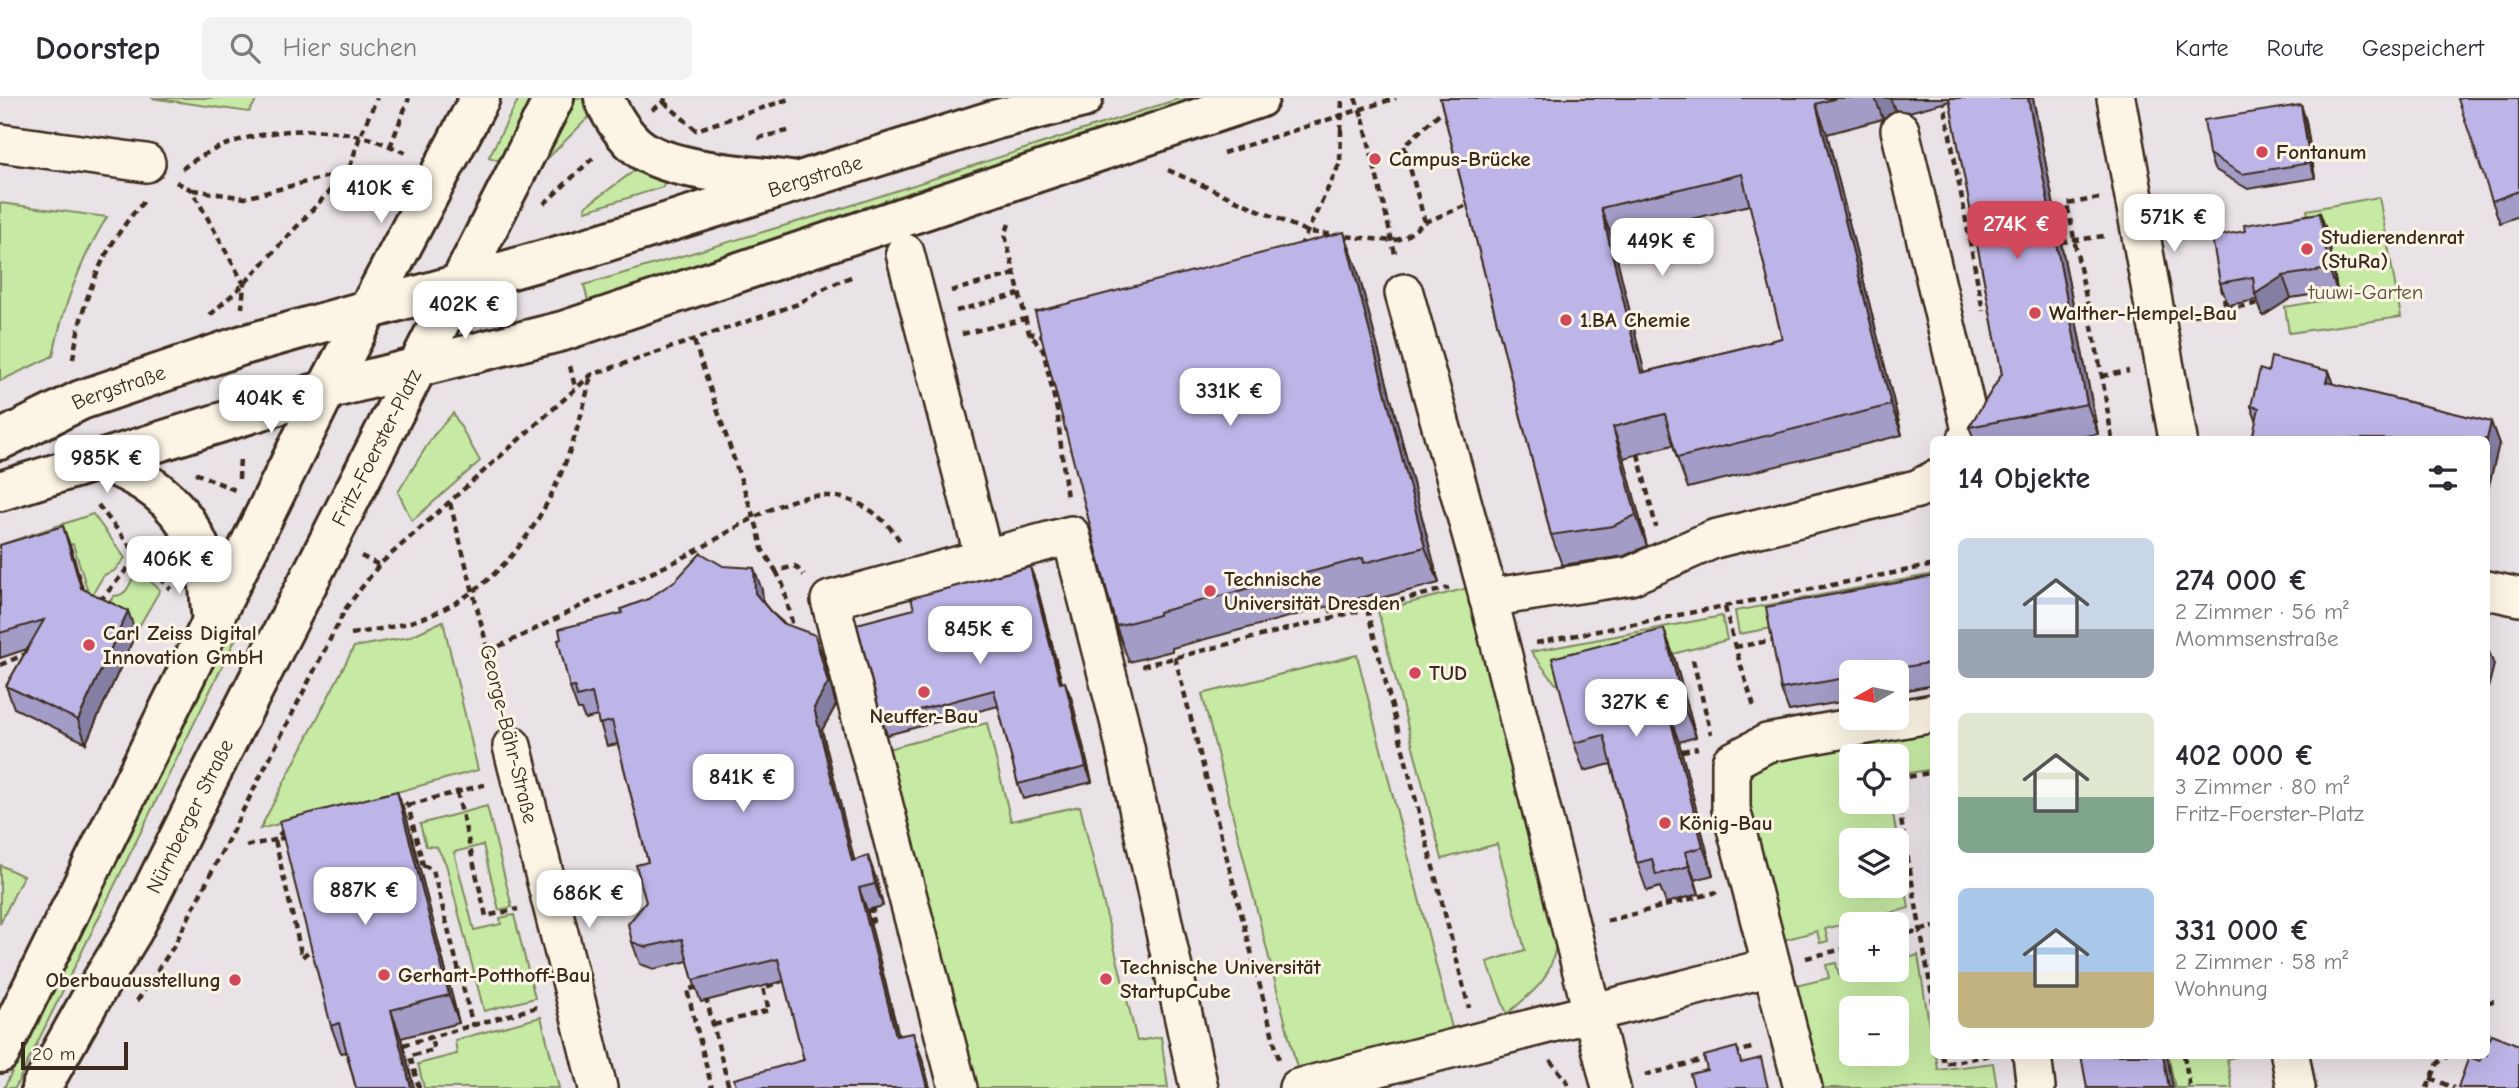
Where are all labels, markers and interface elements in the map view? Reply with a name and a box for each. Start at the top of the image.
search box [202,17,692,80]
text: Doorstep [35,29,160,67]
icon: search [226,29,264,67]
text: Hier suchen [282,33,417,63]
text: Karte [2175,34,2229,62]
text: Route [2267,34,2324,62]
text: Gespeichert [2362,34,2484,62]
place label: Fontanum [2276,140,2367,164]
marker: Fontanum [2254,144,2270,160]
place label: Campus-Brücke [1389,147,1531,171]
street label: Bergstraße [765,150,865,202]
marker: Campus-Brücke [1367,151,1383,167]
pin: 410K € [324,166,438,225]
text: 410K € [346,174,416,201]
pin: 571K € [2117,194,2231,254]
pin: 274K € [1960,202,2074,261]
text: 571K € [2140,203,2208,230]
text: 274K € [1983,210,2051,237]
pin: 449K € [1605,218,1719,278]
place label: Studierendenrat (StuRa) [2321,225,2465,273]
text: 449K € [1627,227,1697,254]
marker: Studierendenrat (StuRa) [2299,241,2315,257]
park label: tuuwi-Garten [2308,280,2423,304]
pin: 402K € [408,282,522,341]
text: 402K € [429,290,501,317]
place label: Walther-Hempel-Bau [2049,301,2237,325]
marker: Walther-Hempel-Bau [2027,305,2043,321]
place label: 1.BA Chemie [1580,308,1690,332]
marker: 1.BA Chemie [1558,312,1574,328]
street label: Bergstraße [68,360,169,415]
street label: Fritz-Foerster-Platz [326,365,426,530]
pin: 331K € [1173,368,1287,428]
pin: 404K € [214,376,328,435]
text: 331K € [1196,377,1264,404]
text: 404K € [235,384,307,411]
pin: 985K € [50,436,164,495]
text: 985K € [70,444,144,471]
icon: filters [2424,459,2462,497]
text: 14 Objekte [1958,461,2090,496]
pin: 406K € [122,536,236,596]
text: 406K € [143,545,215,572]
text: 274 000 € [2175,563,2308,598]
icon: home [2014,566,2098,650]
place label: Technische Universität Dresden [1224,567,1400,615]
marker: Technische Universität Dresden [1202,583,1218,599]
text: 2 Zimmer · 56 m² [2175,598,2349,625]
pin: 845K € [923,606,1037,666]
text: 845K € [944,615,1016,642]
place label: Carl Zeiss Digital Innovation GmbH [103,621,264,669]
text: Mommsenstraße [2175,625,2339,652]
marker: Carl Zeiss Digital Innovation GmbH [81,637,97,653]
street label: George-Bähr-Straße [475,642,543,826]
north arrow [1839,660,1909,730]
map controls [1839,660,1909,1066]
place label: TUD [1429,661,1467,685]
marker: TUD [1407,665,1423,681]
pin: 327K € [1579,680,1693,739]
marker: Neuffer-Bau [916,684,932,700]
text: 327K € [1601,688,1671,715]
place label: Neuffer-Bau [870,704,978,728]
street label: Nürnberger Straße [141,735,238,897]
text: 402 000 € [2175,738,2315,773]
icon: home [2014,741,2098,825]
button: locate [1839,744,1909,814]
pin: 841K € [686,754,800,814]
text: 841K € [709,763,777,790]
text: 3 Zimmer · 80 m² [2175,773,2349,800]
text: Fritz-Foerster-Platz [2175,800,2364,827]
place label: König-Bau [1679,811,1773,835]
marker: König-Bau [1657,815,1673,831]
button: layers [1839,828,1909,898]
pin: 887K € [308,868,422,927]
pin: 686K € [532,870,646,930]
text: 887K € [330,876,400,903]
text: 686K € [553,879,625,906]
button: + [1839,912,1909,982]
text: 331 000 € [2175,913,2310,948]
icon: home [2014,916,2098,1000]
text: 2 Zimmer · 58 m² [2175,948,2348,975]
place label: Technische Universität StartupCube [1120,955,1322,1003]
place label: Gerhart-Potthoff-Bau [398,963,590,987]
marker: Gerhart-Potthoff-Bau [376,967,392,983]
place label: Oberbauausstellung [45,968,221,992]
marker: Technische Universität StartupCube [1098,971,1114,987]
marker: Oberbauausstellung [227,972,243,988]
text: Wohnung [2175,975,2268,1002]
button: − [1839,996,1909,1066]
scale bar [21,1039,128,1071]
text: 20 m [32,1043,76,1065]

